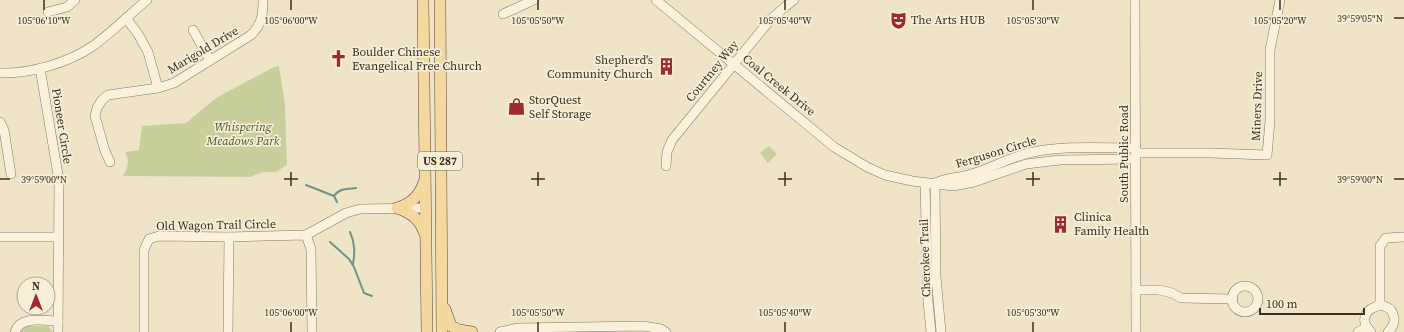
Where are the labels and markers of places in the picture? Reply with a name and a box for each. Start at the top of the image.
theatre icon: The Arts HUB [888,10,908,30]
place label: The Arts HUB [911,12,985,28]
place label: Boulder Chinese Evangelical Free Church [352,44,482,74]
church icon: Boulder Chinese Evangelical Free Church [329,49,349,69]
place label: Shepherd's Community Church [547,52,653,82]
building icon: Shepherd's Community Church [656,57,676,77]
place label: StorQuest Self Storage [529,92,591,122]
shop icon: StorQuest Self Storage [506,97,526,117]
place label: Clinica Family Health [1074,209,1149,239]
building icon: Clinica Family Health [1051,214,1071,234]

